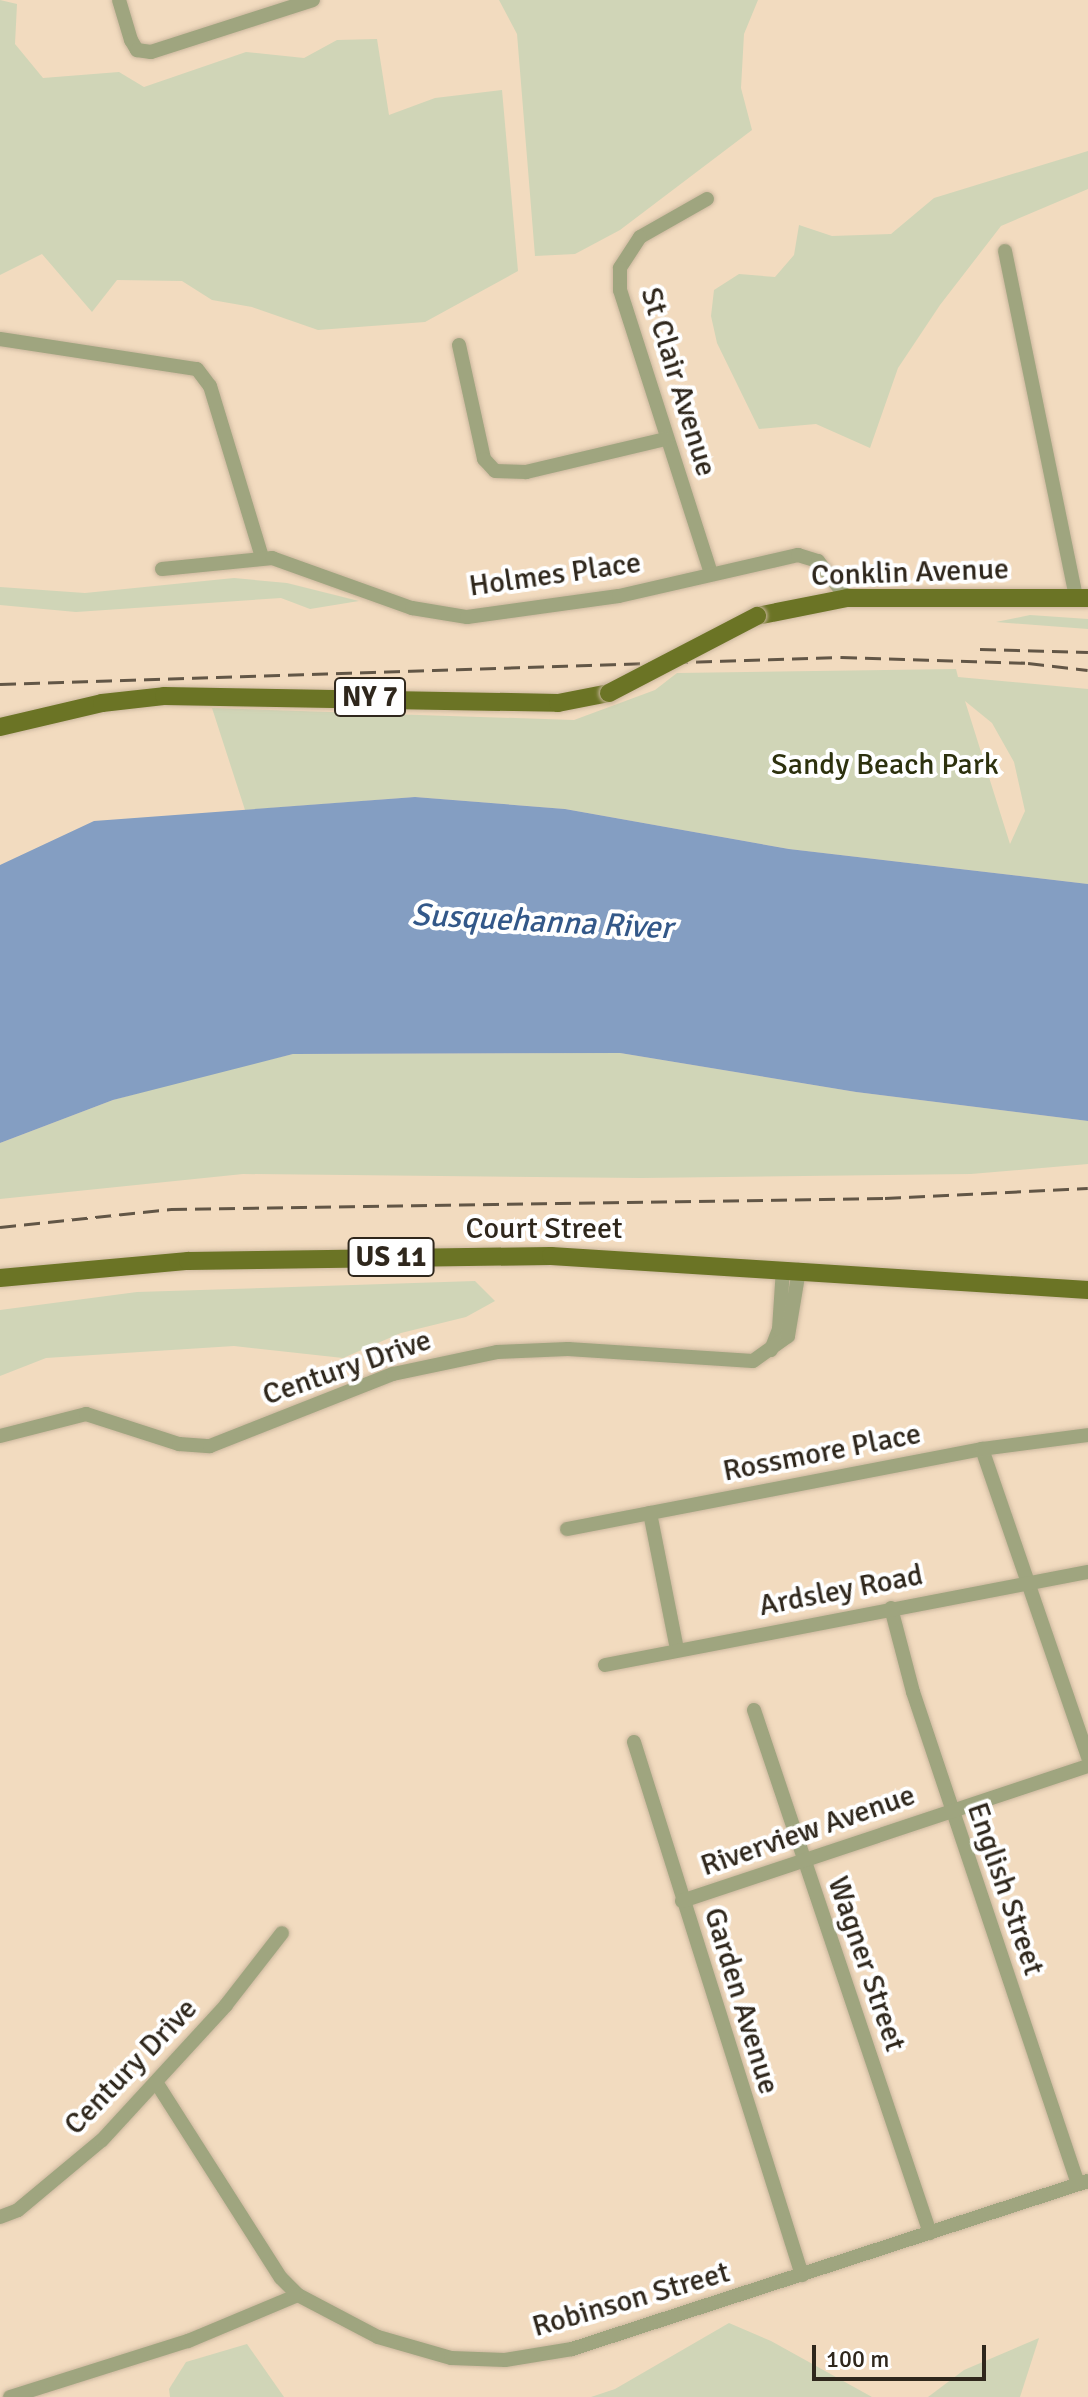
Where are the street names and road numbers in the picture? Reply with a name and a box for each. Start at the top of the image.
street label: St Clair Avenue [632,283,724,481]
street label: Holmes Place [467,545,643,605]
street label: Conklin Avenue [810,552,1010,594]
road number: NY 7 [334,673,406,721]
street label: Court Street [466,1211,622,1247]
road number: US 11 [347,1233,435,1281]
street label: Century Drive [258,1322,436,1414]
street label: Rossmore Place [720,1416,924,1490]
street label: Ardsley Road [756,1557,926,1625]
street label: Riverview Avenue [696,1777,920,1885]
street label: English Street [959,1798,1051,1980]
street label: Wagner Street [819,1872,913,2056]
street label: Garden Avenue [696,1903,786,2099]
street label: Century Drive [57,1991,205,2143]
street label: Robinson Street [528,2255,734,2345]

